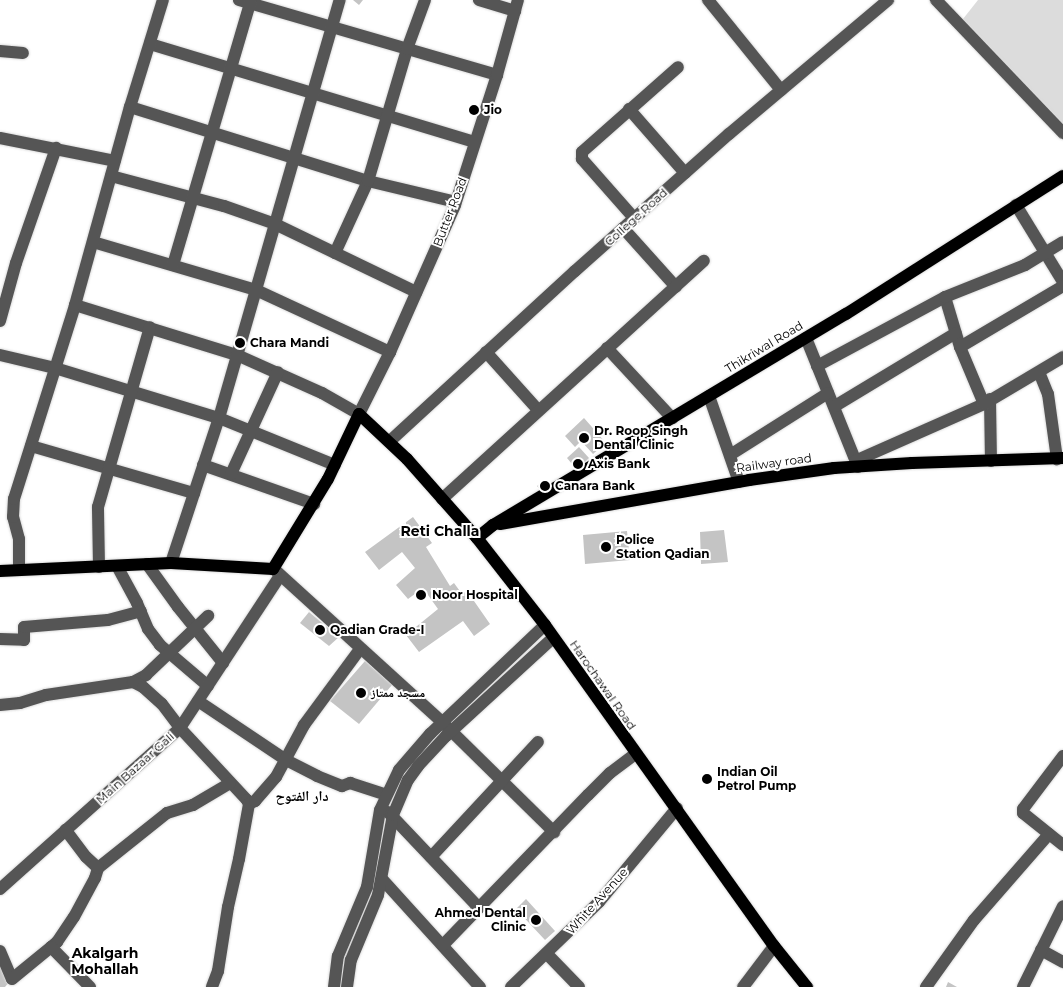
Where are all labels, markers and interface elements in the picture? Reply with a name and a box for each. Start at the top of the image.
place label: Jio [484,103,502,117]
marker: Jio [468,104,480,116]
street label: Butter Road [430,175,470,249]
street label: College Road [602,185,670,249]
street label: Thikriwal Road [722,318,806,376]
place label: Chara Mandi [250,336,329,350]
marker: Chara Mandi [234,337,246,349]
place label: Dr. Roop Singh Dental Clinic [594,424,688,452]
marker: Dr. Roop Singh Dental Clinic [578,432,590,444]
street label: Railway road [735,451,813,475]
place label: Axis Bank [588,457,650,471]
marker: Axis Bank [572,458,584,470]
place label: Canara Bank [555,479,635,493]
marker: Canara Bank [539,480,551,492]
district label: Reti Challa [401,523,479,539]
place label: Police Station Qadian [616,533,710,561]
marker: Police Station Qadian [600,541,612,553]
marker: Noor Hospital [414,588,428,602]
place label: Noor Hospital [432,588,518,602]
place label: Qadian Grade-I [330,623,425,637]
marker: Qadian Grade-I [314,624,326,636]
street label: Harochawal Road [567,637,639,733]
place label: مسجد ممتاز [371,686,425,700]
marker: مسجد ممتاز [355,687,367,699]
street label: Main Bazaar Gali [93,729,177,807]
place label: Indian Oil Petrol Pump [717,765,796,793]
marker: Indian Oil Petrol Pump [701,773,713,785]
district label: دار الفتوح [275,788,329,804]
street label: White Avenue [563,865,631,937]
place label: Ahmed Dental Clinic [435,906,526,934]
marker: Ahmed Dental Clinic [530,914,542,926]
district label: Akalgarh Mohallah [71,945,139,978]

